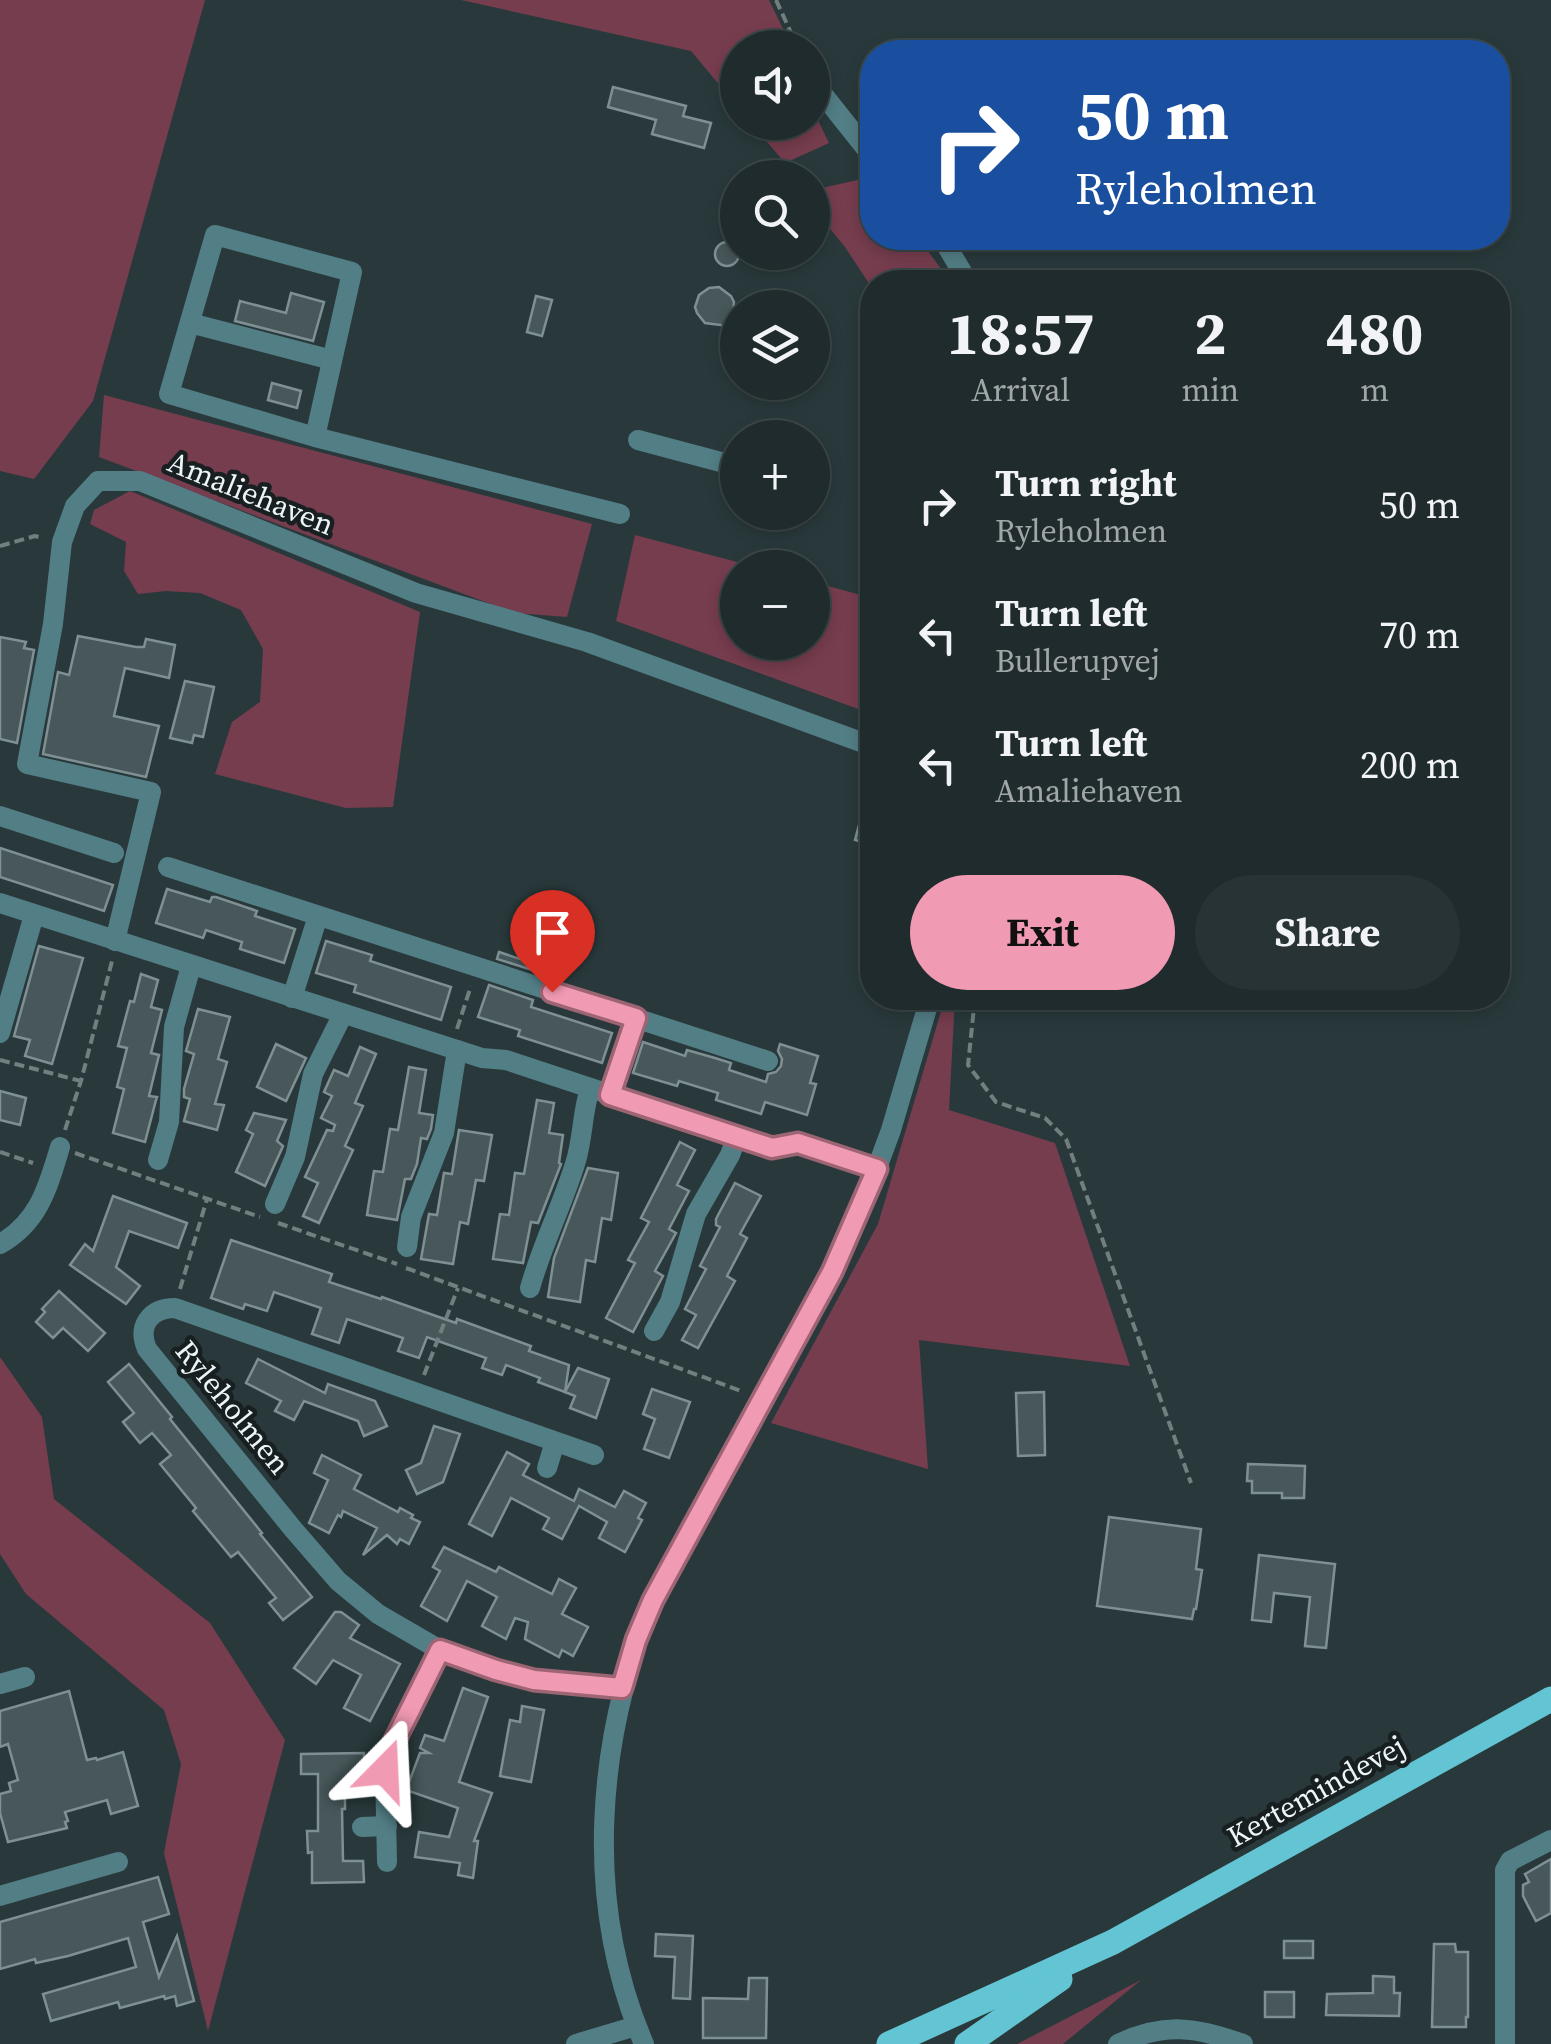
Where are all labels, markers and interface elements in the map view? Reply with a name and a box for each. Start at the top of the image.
map controls [720,30,830,660]
button: sound [720,30,830,140]
text: 50 m [1075,66,1229,162]
icon: right [910,80,1040,210]
text: Ryleholmen [1075,157,1317,219]
button: search [720,160,830,270]
button: layers [720,290,830,400]
text: 18:57 [947,292,1095,374]
text: 2 [1194,292,1227,374]
text: 480 [1326,292,1423,374]
text: Arrival [971,368,1070,412]
text: min [1181,368,1239,412]
text: m [1360,368,1389,412]
button: + [720,420,830,530]
street label: Amaliehaven [162,441,340,545]
text: Turn right [995,457,1177,509]
icon: right [910,478,965,533]
text: 50 m [1379,479,1460,531]
text: Ryleholmen [995,509,1167,553]
button: − [720,550,830,660]
text: Turn left [995,587,1147,639]
icon: left [910,608,965,663]
text: 70 m [1379,609,1460,661]
text: Bullerupvej [995,639,1160,683]
text: Turn left [995,717,1147,769]
icon: left [910,738,965,793]
text: 200 m [1360,739,1460,791]
text: Amaliehaven [995,769,1183,813]
button: Exit [910,875,1175,990]
button: Share [1195,875,1460,990]
pin [510,890,595,993]
icon: arrive [525,905,580,960]
street label: Ryleholmen [166,1331,300,1483]
position arrow [333,1718,437,1822]
street label: Kertemindevej [1220,1725,1412,1857]

